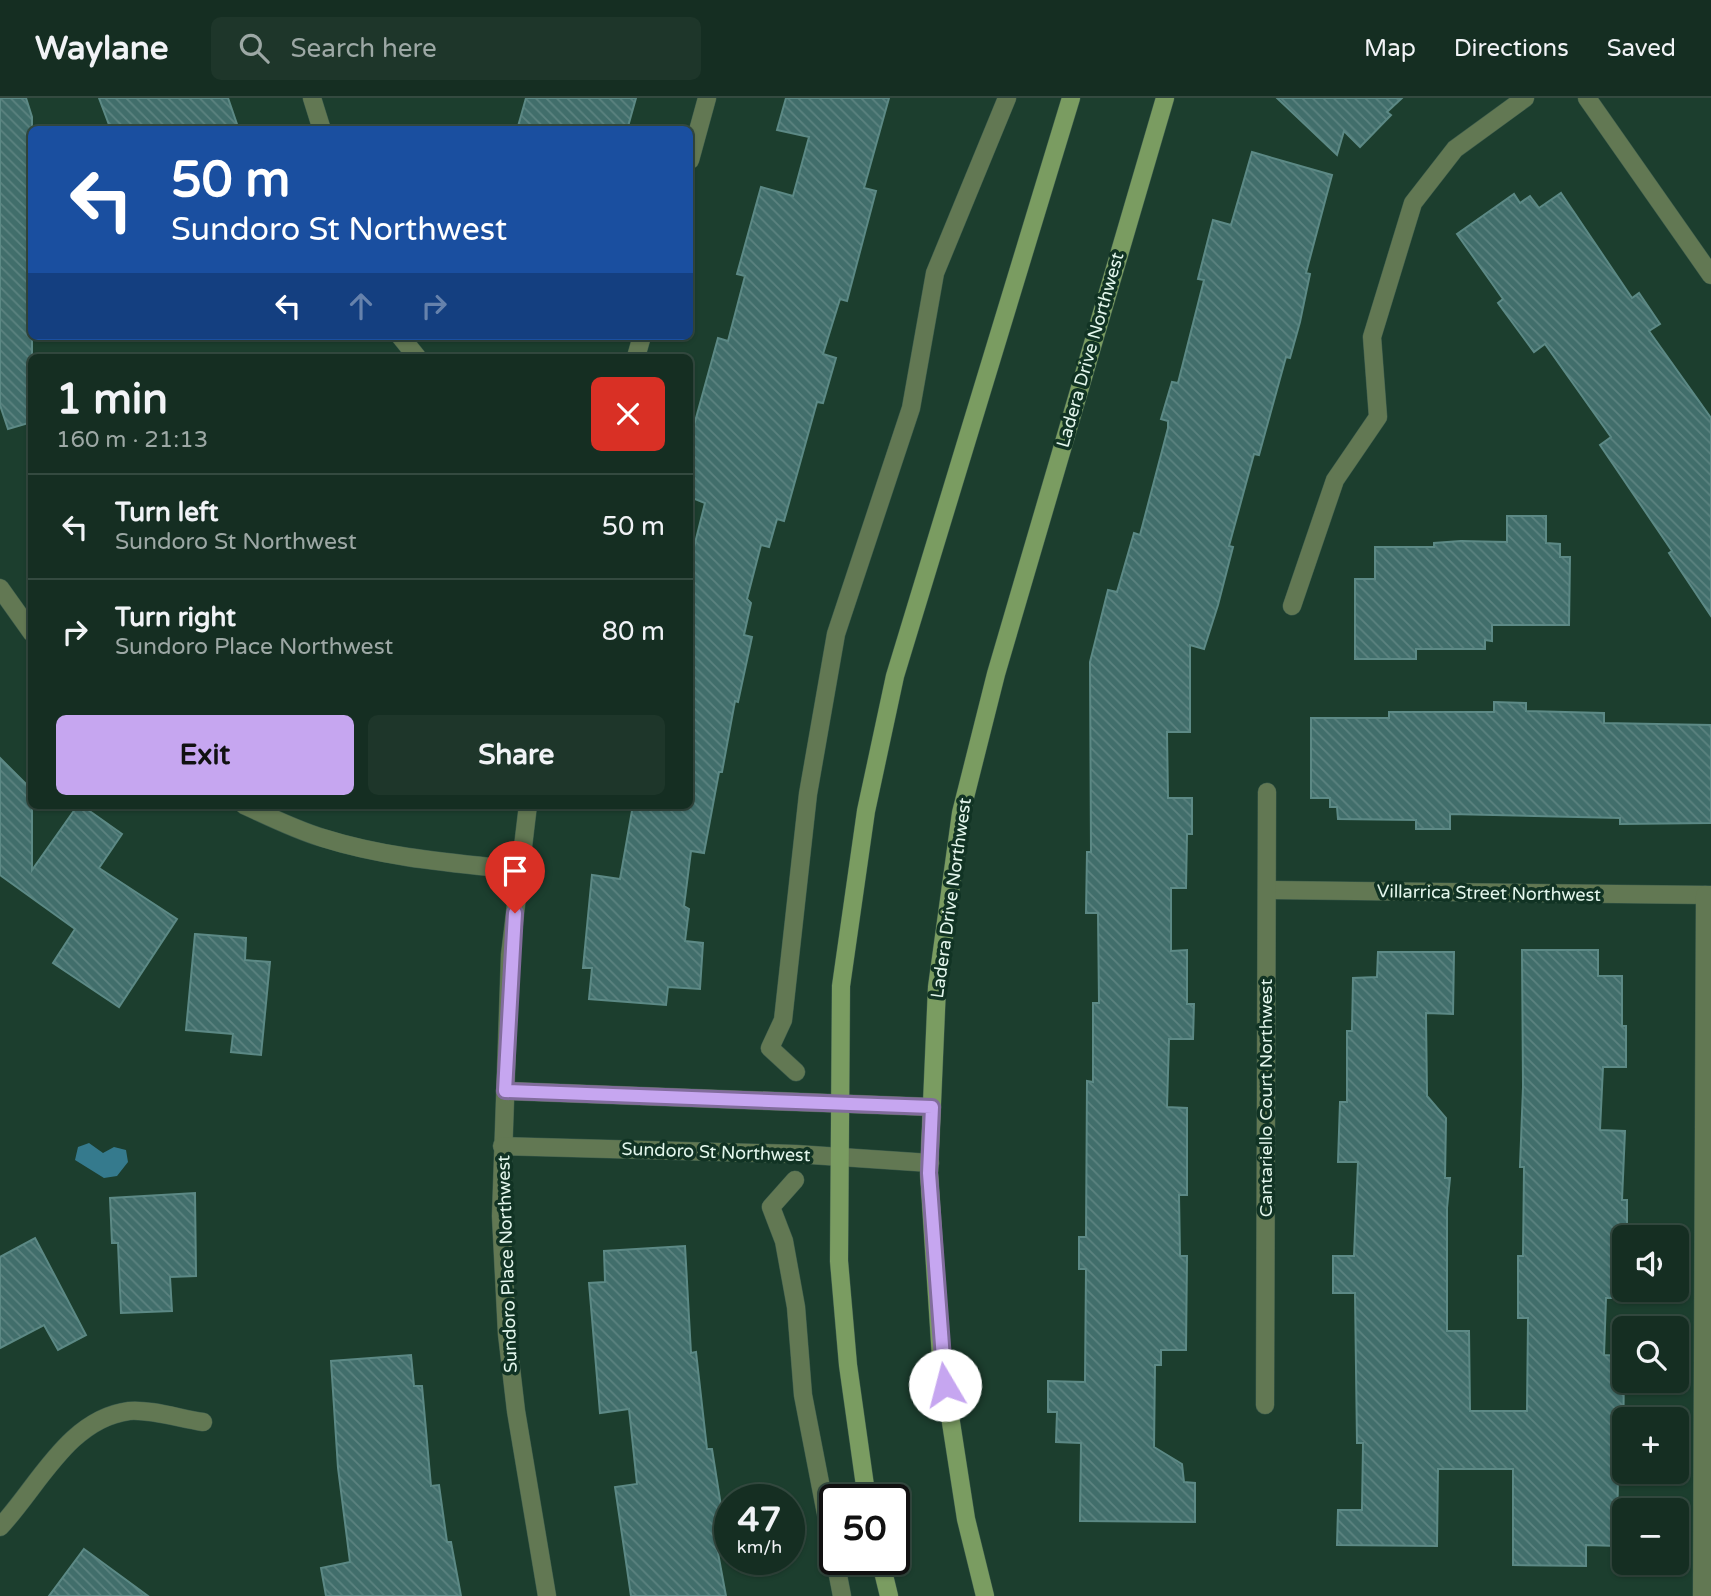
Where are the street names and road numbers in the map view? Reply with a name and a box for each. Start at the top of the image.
street label: Ladera Drive Northwest [1052,250,1128,450]
street label: Ladera Drive Northwest [926,796,976,1000]
street label: Villarrica Street Northwest [1377,880,1601,906]
street label: Cantariello Court Northwest [1255,979,1277,1217]
street label: Sundoro St Northwest [621,1138,811,1166]
street label: Sundoro Place Northwest [492,1155,522,1373]

